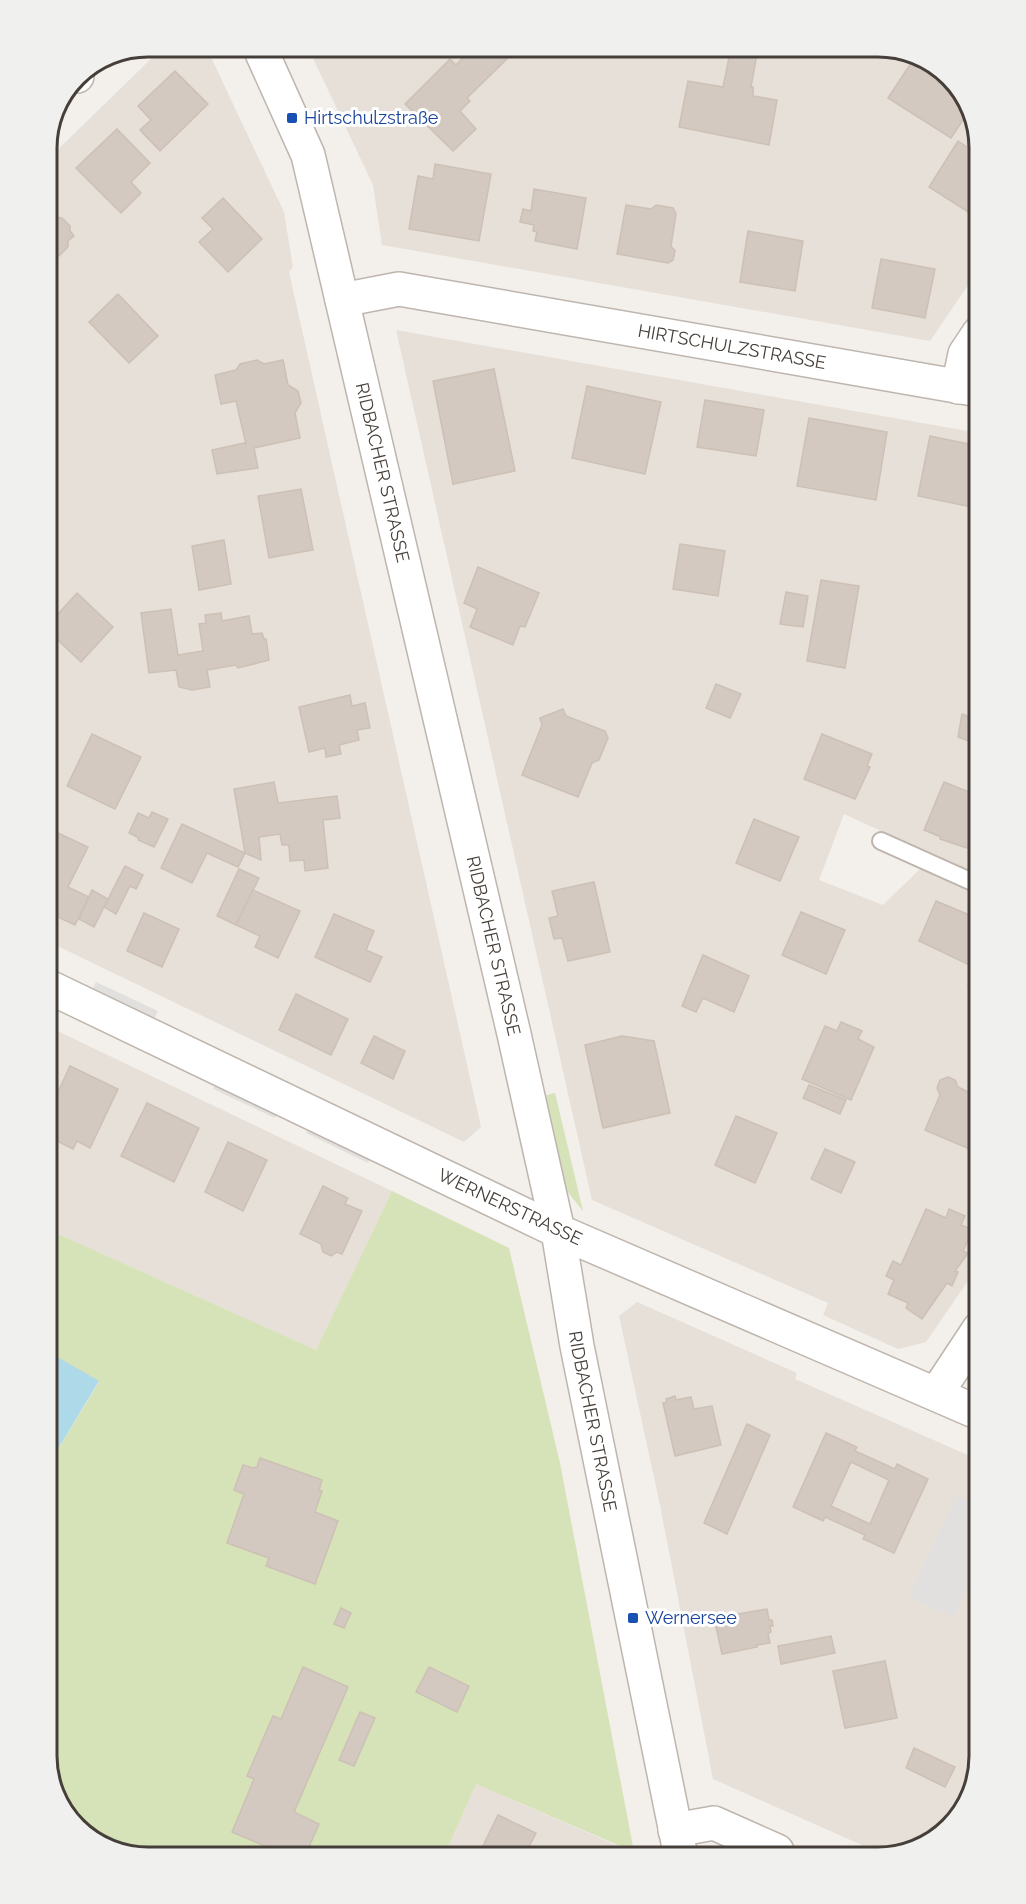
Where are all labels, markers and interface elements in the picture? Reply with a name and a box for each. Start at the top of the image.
place label: Hirtschulzstraße [304,107,439,128]
marker: Hirtschulzstraße [285,111,299,125]
street label: HIRTSCHULZSTRASSE [636,320,828,373]
street label: RIDBACHER STRASSE [352,380,414,564]
street label: RIDBACHER STRASSE [463,854,525,1038]
street label: WERNERSTRASSE [435,1164,586,1249]
street label: RIDBACHER STRASSE [565,1329,621,1513]
place label: Wernersee [645,1607,737,1628]
marker: Wernersee [626,1611,640,1625]

